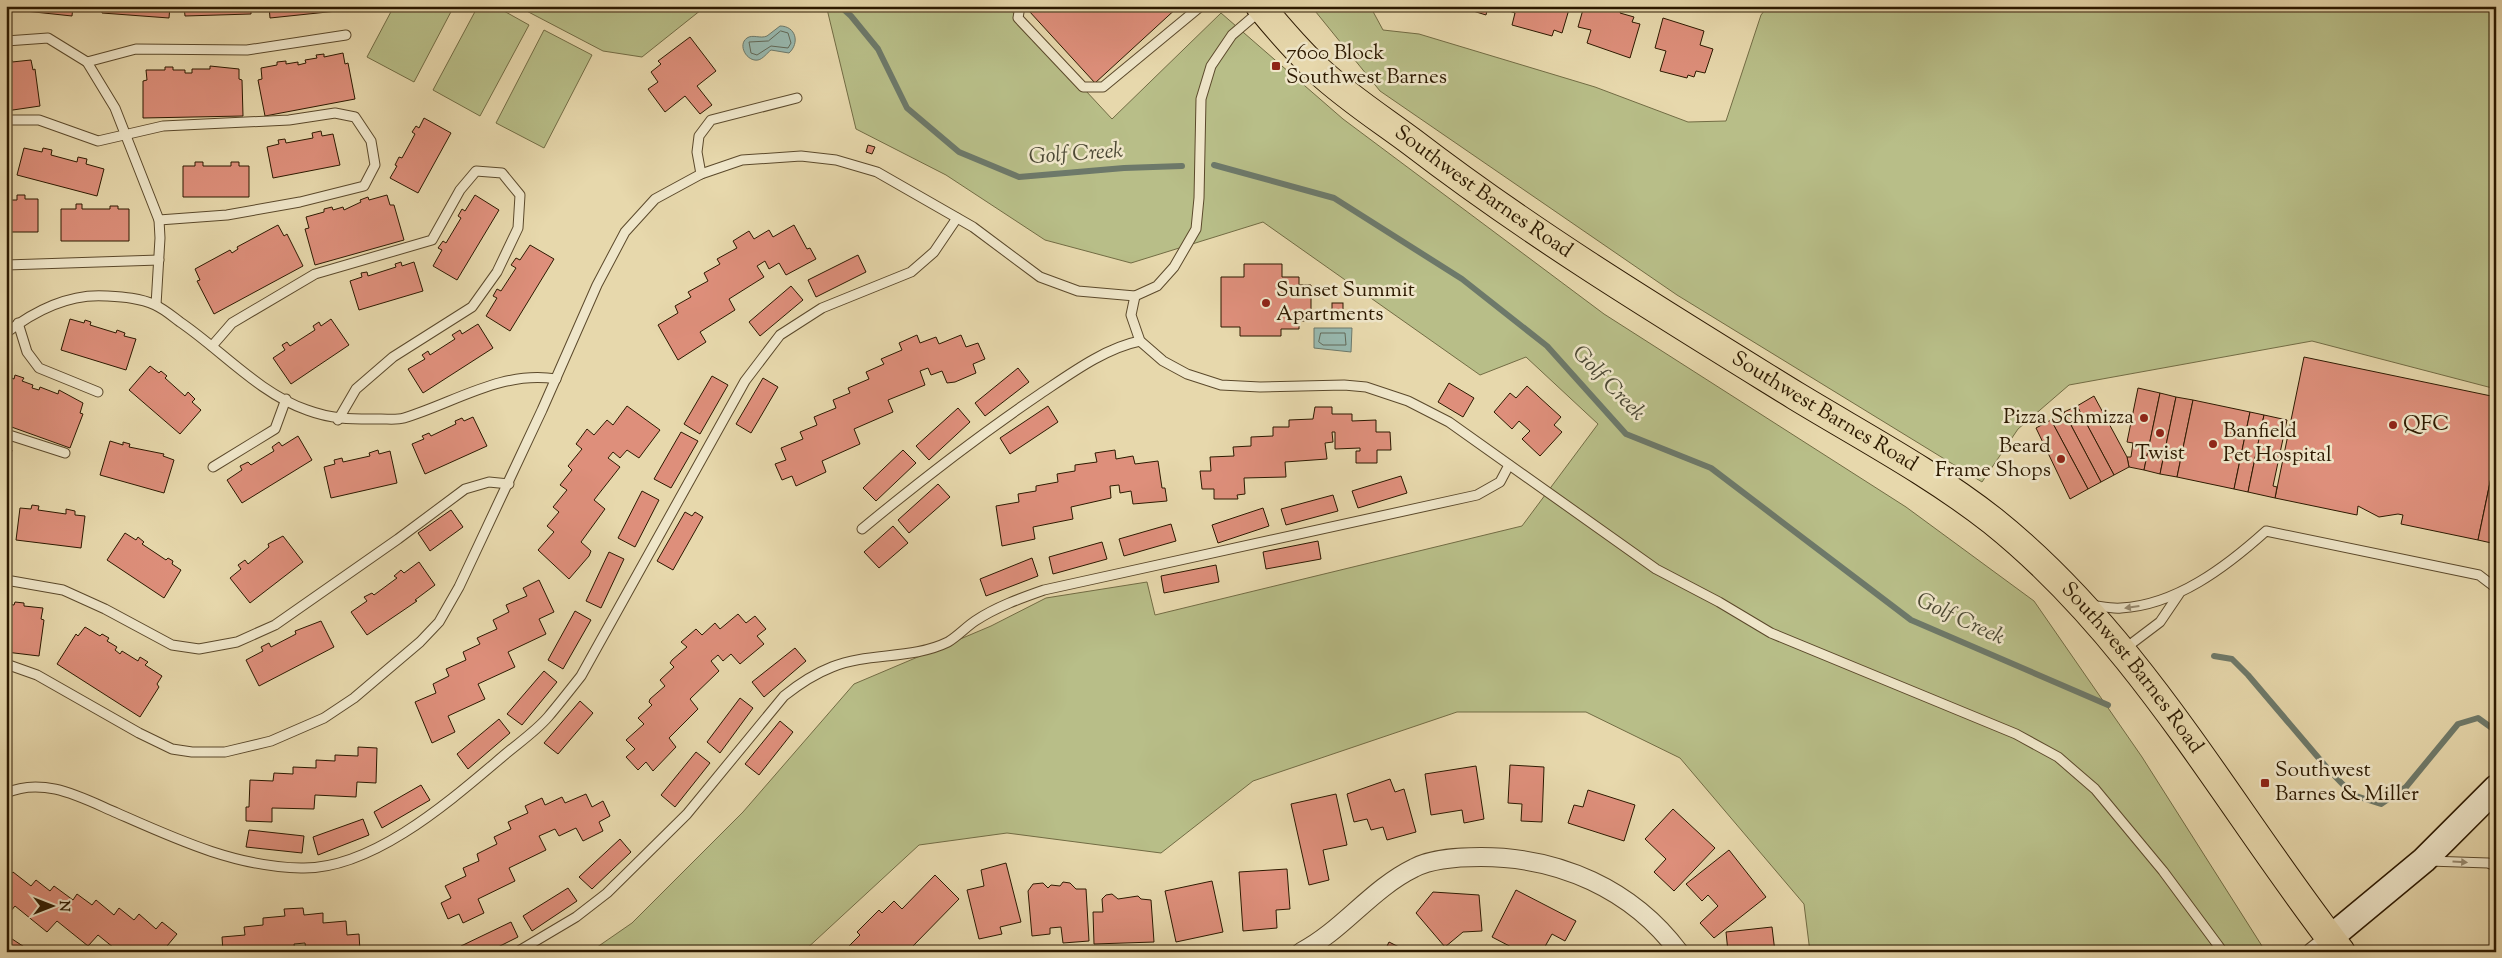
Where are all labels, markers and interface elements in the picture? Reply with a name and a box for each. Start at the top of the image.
place label: 7600 Block Southwest Barnes [1286,39,1447,93]
marker: 7600 Block Southwest Barnes [1270,60,1282,72]
street label: Southwest Barnes Road [1388,119,1578,266]
water label: Golf Creek [1028,136,1124,174]
place label: Sunset Summit Apartments [1276,276,1415,330]
marker: Sunset Summit Apartments [1260,297,1272,309]
water label: Golf Creek [1564,339,1652,429]
street label: Southwest Barnes Road [1725,344,1923,480]
place label: Pizza Schmizza [2003,403,2134,433]
place label: QFC [2403,410,2449,440]
marker: Pizza Schmizza [2138,412,2150,424]
place label: Banfield Pet Hospital [2223,417,2332,471]
marker: QFC [2387,419,2399,431]
marker: Twist [2154,427,2166,439]
place label: Beard Frame Shops [1935,432,2051,486]
marker: Banfield Pet Hospital [2207,438,2219,450]
place label: Twist [2135,439,2185,469]
marker: Beard Frame Shops [2055,453,2067,465]
street label: Southwest Barnes Road [2053,576,2210,760]
water label: Golf Creek [1910,586,2010,654]
one-way arrow [2124,603,2140,611]
place label: Southwest Barnes & Miller [2275,756,2419,810]
marker: Southwest Barnes & Miller [2259,777,2271,789]
one-way arrow [2452,858,2468,866]
north arrow [28,880,78,930]
text: N [53,900,73,912]

